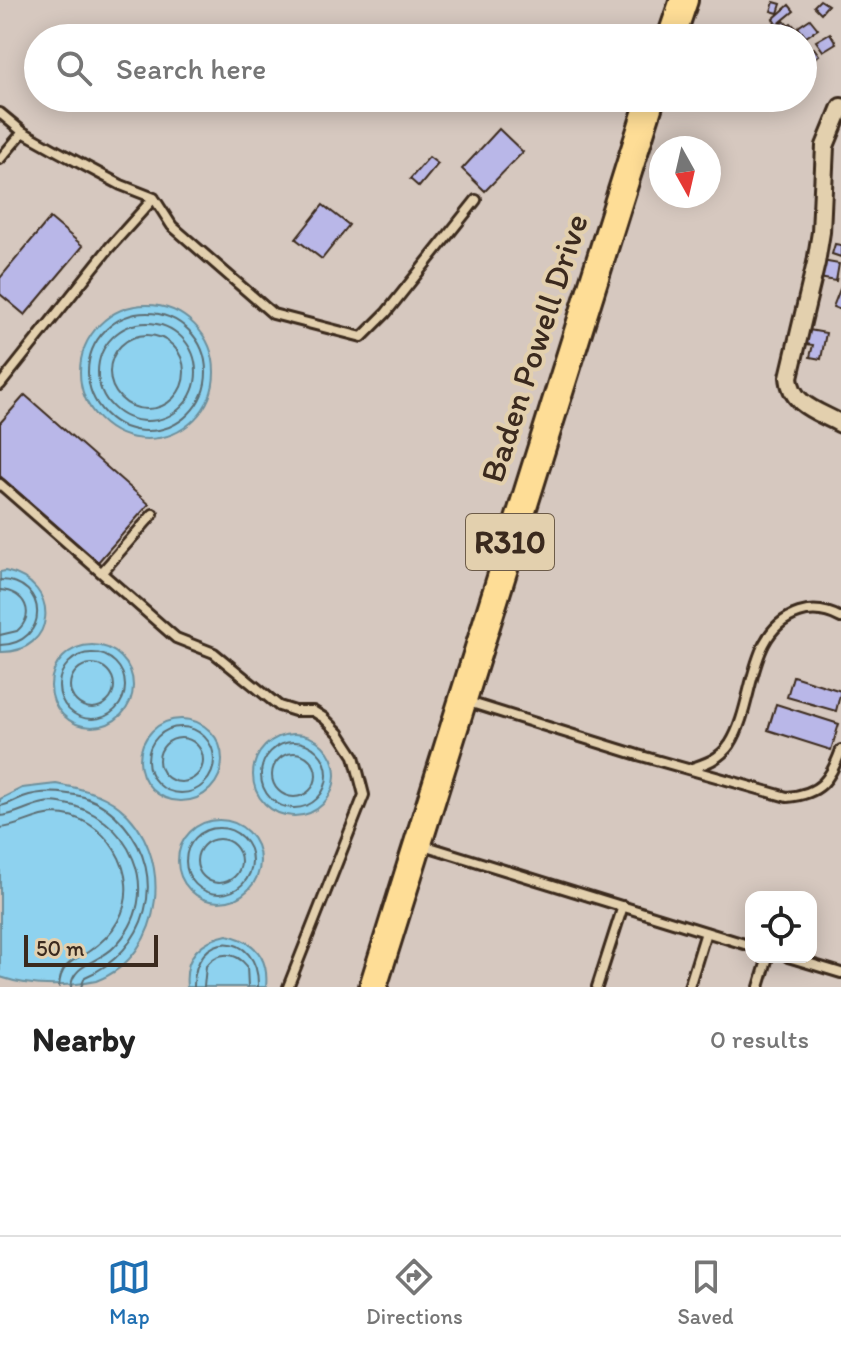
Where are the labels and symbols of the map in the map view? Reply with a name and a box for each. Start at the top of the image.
north arrow [649,136,721,208]
street label: Baden Powell Drive [471,208,597,488]
road number: R310 [466,514,554,570]
scale bar [24,931,158,967]

